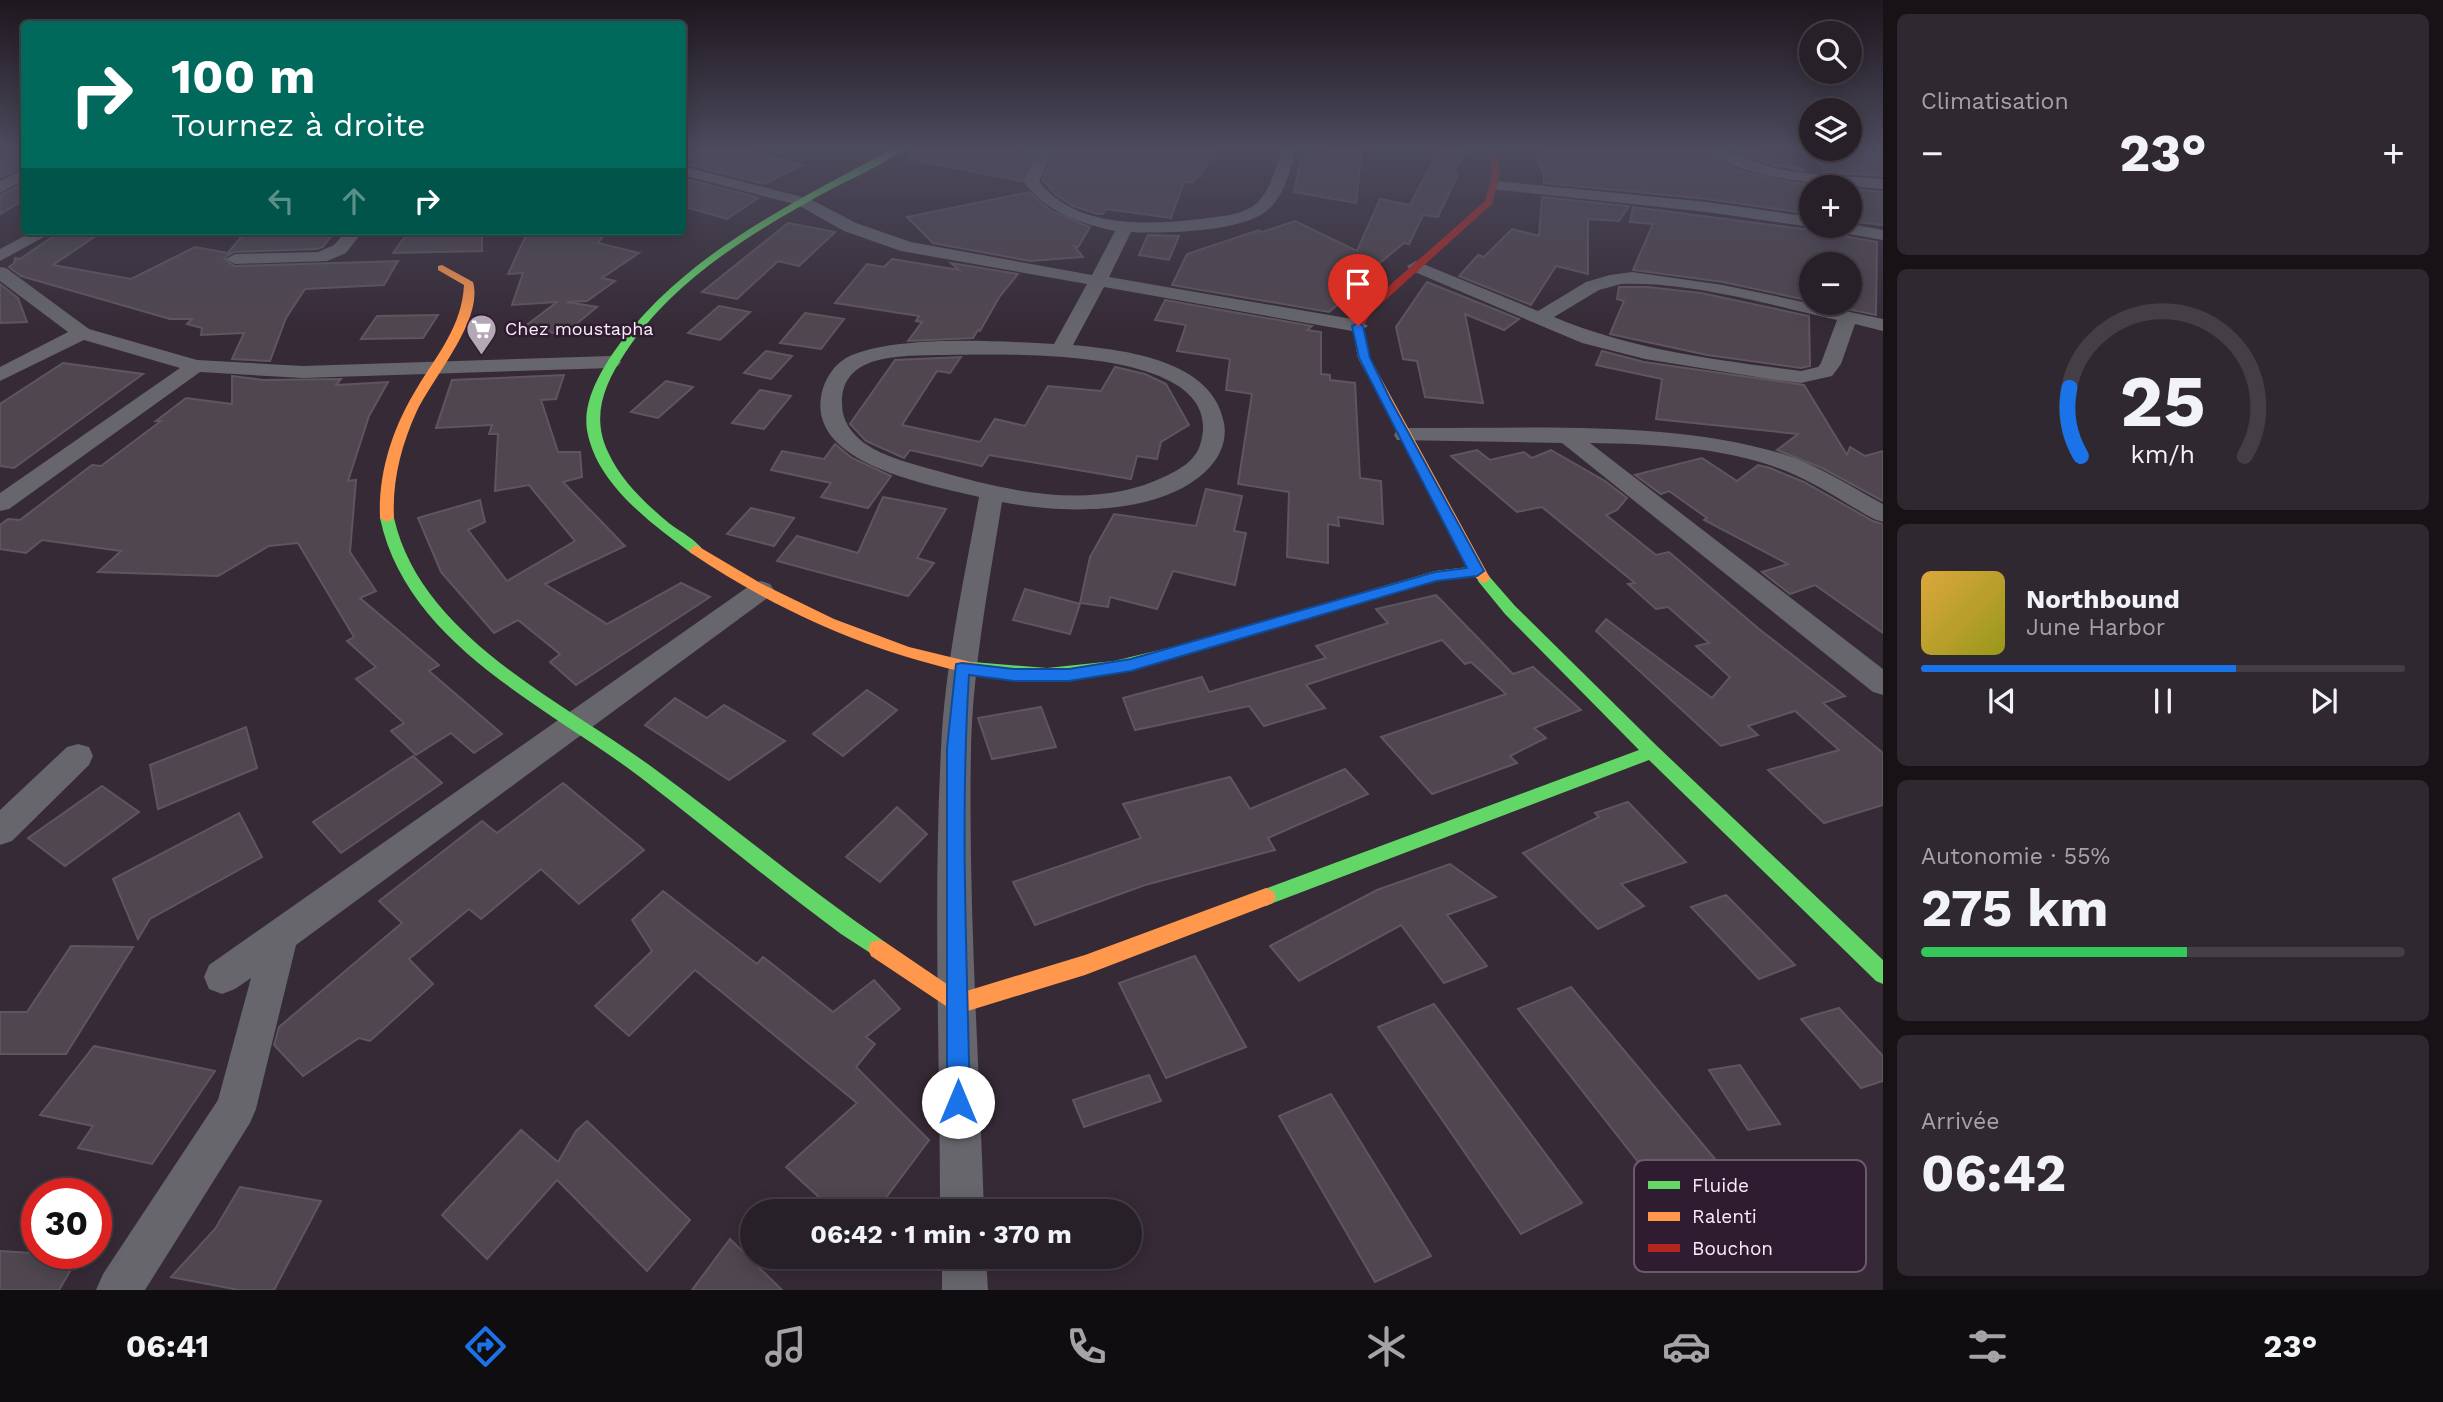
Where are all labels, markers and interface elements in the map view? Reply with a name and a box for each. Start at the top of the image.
map controls [1799,21,1862,315]
button: search [1799,21,1862,84]
text: 100 m [171,47,315,105]
icon: right [56,49,147,140]
text: Climatisation [1921,88,2069,115]
button: layers [1799,98,1862,161]
text: Tournez à droite [171,106,426,144]
text: 23° [2119,123,2207,184]
text: − [1921,131,1944,175]
text: + [2382,131,2405,175]
button: + [1799,175,1862,238]
icon: left [262,182,300,220]
icon: ahead [335,182,373,220]
icon: right [408,182,446,220]
button: − [1799,252,1862,315]
pin [1328,254,1388,326]
icon: arrive [1339,265,1377,303]
supermarket icon: Chez moustapha [465,312,499,356]
place label: Chez moustapha [505,318,654,339]
text: 25 [2120,358,2206,444]
text: km/h [2131,440,2195,469]
text: Northbound [2026,584,2180,614]
text: June Harbor [2026,614,2165,641]
icon: previous [1983,682,2021,720]
icon: pause [2144,682,2182,720]
icon: next [2305,682,2343,720]
text: Autonomie · 55% [1921,843,2110,870]
text: 275 km [1921,878,2109,939]
position arrow [921,1065,995,1139]
text: Arrivée [1921,1108,2000,1135]
text: 06:42 [1921,1143,2066,1204]
legend [1634,1160,1866,1272]
text: Fluide [1692,1174,1749,1197]
speed limit sign: 30 [21,1178,112,1269]
text: Ralenti [1692,1205,1757,1228]
text: 06:42 · 1 min · 370 m [810,1219,1072,1249]
text: Bouchon [1692,1237,1773,1260]
icon: directions [461,1322,510,1371]
icon: music [761,1322,810,1371]
icon: phone [1062,1322,1111,1371]
icon: climate [1362,1322,1411,1371]
icon: car [1662,1322,1711,1371]
icon: filters [1963,1322,2012,1371]
text: 06:41 [126,1327,209,1365]
text: 23° [2263,1327,2317,1365]

